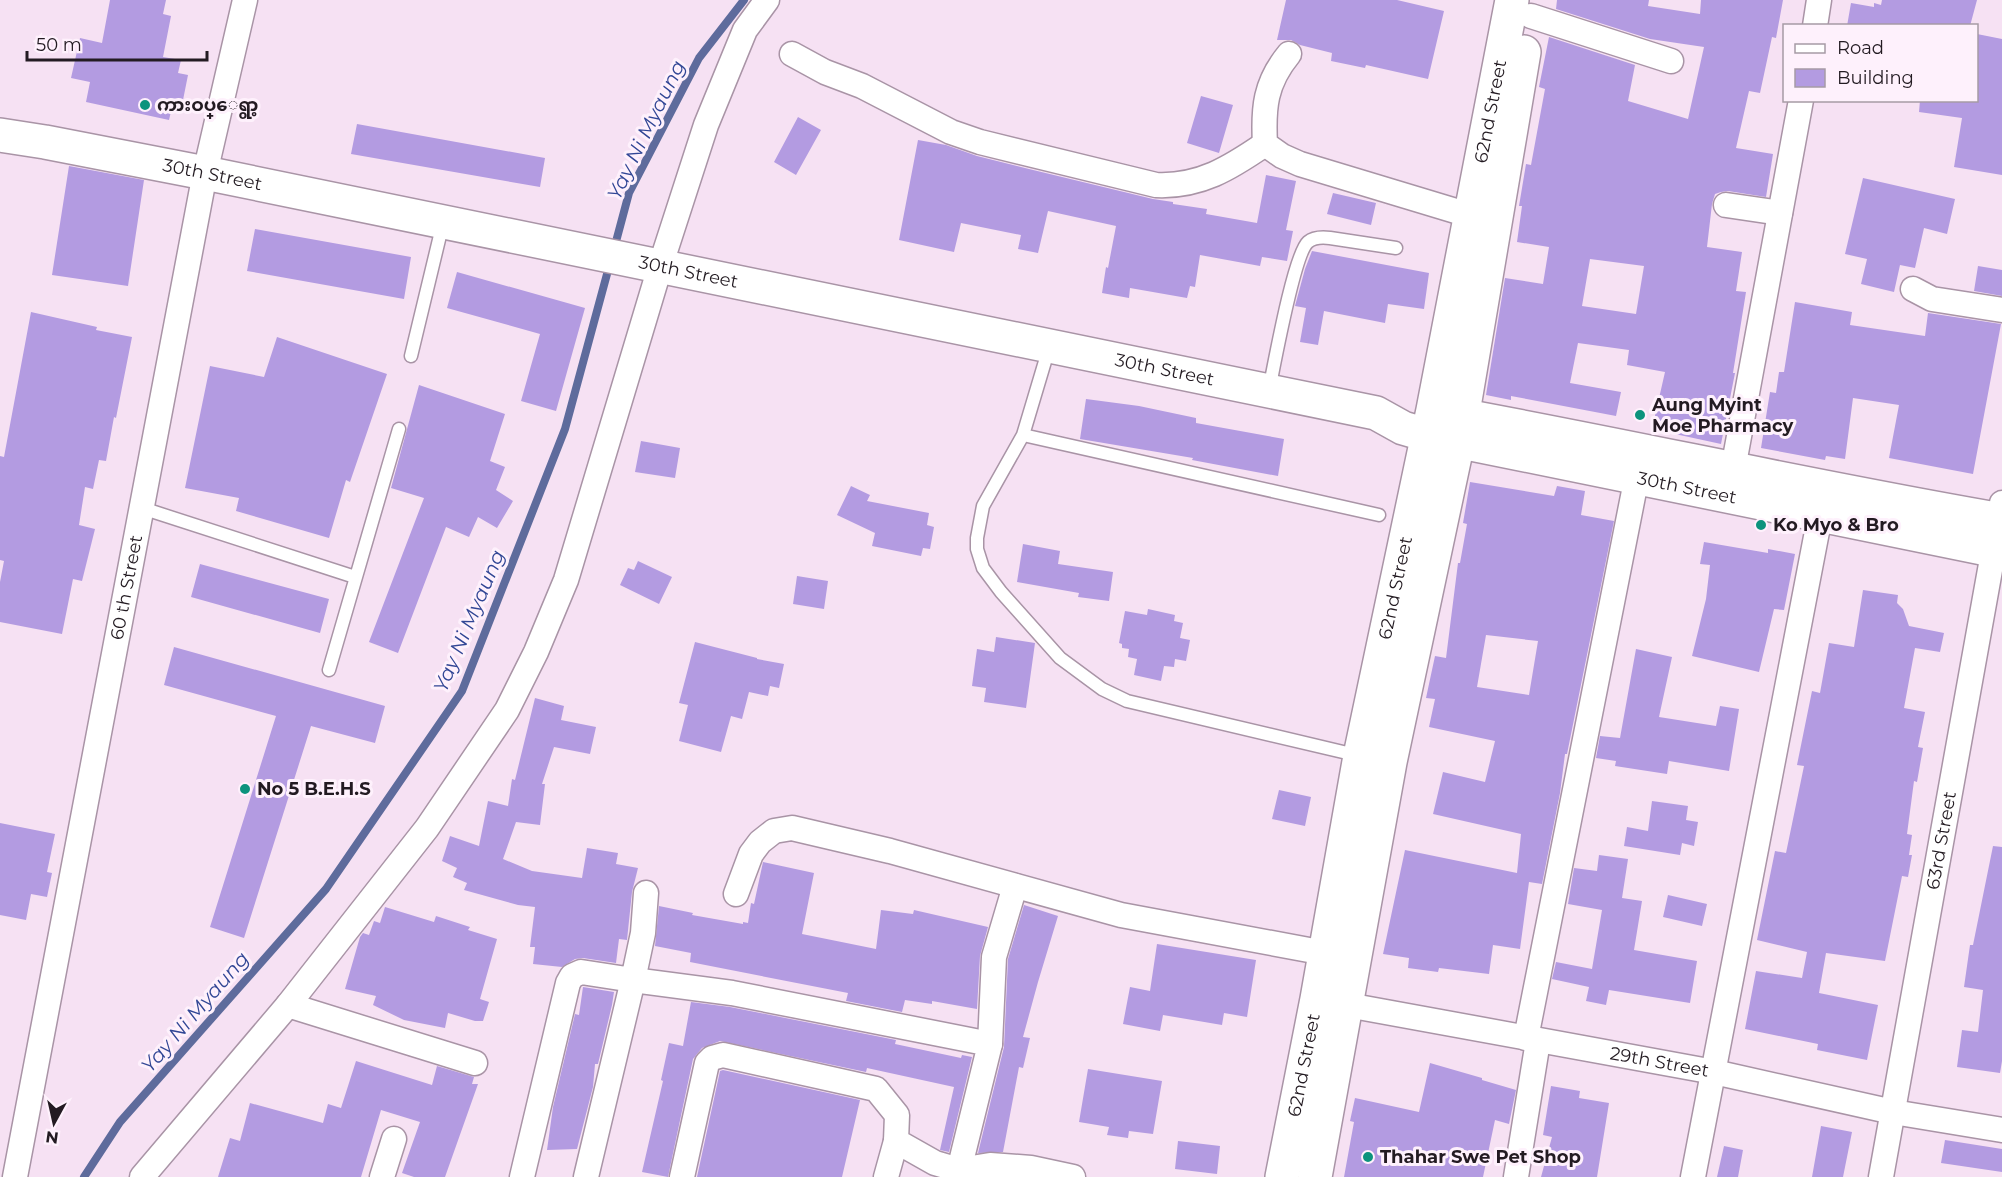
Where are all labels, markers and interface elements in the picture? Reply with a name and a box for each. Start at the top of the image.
scale bar [27,24,207,62]
legend [1783,24,1978,102]
text: 50 m [36,34,82,56]
text: Road [1837,37,1884,59]
water label: Yay Ni Myaung [602,56,690,204]
street label: 62nd Street [1470,58,1511,165]
text: Building [1837,67,1914,89]
place label: ကားဝပ္ေရွာ့ [157,94,258,119]
marker: ကားဝပ္ေရွာ့ [138,98,152,112]
street label: 30th Street [161,154,264,195]
street label: 30th Street [637,251,740,293]
street label: 30th Street [1113,349,1216,391]
place label: Aung Myint Moe Pharmacy [1651,394,1794,437]
marker: Aung Myint Moe Pharmacy [1633,408,1647,422]
street label: 30th Street [1635,467,1739,509]
place label: Ko Myo & Bro [1773,514,1899,536]
marker: Ko Myo & Bro [1754,518,1768,532]
street label: 60 th Street [106,533,147,642]
street label: 62nd Street [1374,534,1417,641]
water label: Yay Ni Myaung [428,546,510,696]
place label: No 5 B.E.H.S [257,778,371,800]
marker: No 5 B.E.H.S [238,782,252,796]
street label: 63rd Street [1922,789,1961,891]
water label: Yay Ni Myaung [136,947,254,1077]
street label: 62nd Street [1283,1012,1325,1119]
street label: 29th Street [1608,1042,1711,1082]
north arrow [24,1093,84,1153]
text: N [44,1127,60,1148]
place label: Thahar Swe Pet Shop [1380,1146,1581,1168]
marker: Thahar Swe Pet Shop [1361,1150,1375,1164]

